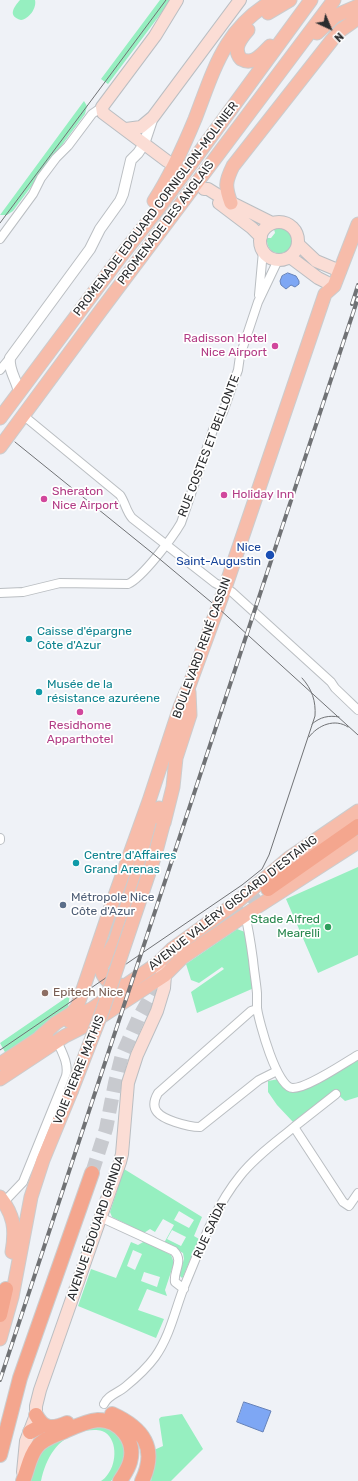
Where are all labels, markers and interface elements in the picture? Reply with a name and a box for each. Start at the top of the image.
north arrow [310,8,350,48]
text: N [331,30,346,44]
street label: PROMENADE EDOUARD CORNIGLION-MOLINIER [71,99,241,319]
street label: PROMENADE DES ANGLAIS [115,158,217,288]
place label: Radisson Hotel Nice Airport [183,332,267,360]
marker: Radisson Hotel Nice Airport [270,341,280,351]
street label: RUE COSTES ET BELLONTE [175,373,243,519]
place label: Sheraton Nice Airport [52,485,118,513]
place label: Holiday Inn [232,488,294,502]
marker: Holiday Inn [219,490,229,500]
marker: Sheraton Nice Airport [39,494,49,504]
place label: Nice Saint-Augustin [176,541,261,569]
marker: Nice Saint-Augustin [264,549,276,561]
street label: BOULEVARD RENÉ CASSIN [170,576,234,720]
place label: Caisse d'épargne Côte d'Azur [37,625,132,653]
marker: Caisse d'épargne Côte d'Azur [24,634,34,644]
place label: Musée de la résistance azuréene [47,678,160,706]
marker: Musée de la résistance azuréene [34,687,44,697]
marker: Residhome Apparthotel [75,707,85,717]
place label: Residhome Apparthotel [47,719,113,747]
street label: AVENUE VALÉRY GISCARD D'ESTAING [146,833,320,973]
place label: Centre d'Affaires Grand Arenas [84,849,176,877]
marker: Centre d'Affaires Grand Arenas [71,858,81,868]
place label: Métropole Nice Côte d'Azur [71,891,154,919]
marker: Métropole Nice Côte d'Azur [58,900,68,910]
place label: Stade Alfred Mearelli [251,913,320,941]
marker: Stade Alfred Mearelli [323,922,333,932]
place label: Epitech Nice [53,986,123,1000]
marker: Epitech Nice [40,988,50,998]
street label: VOIE PIERRE MATHIS [51,1013,107,1127]
street label: AVENUE ÉDOUARD GRINDA [64,1154,128,1302]
street label: RUE SAÏDA [191,1199,229,1261]

